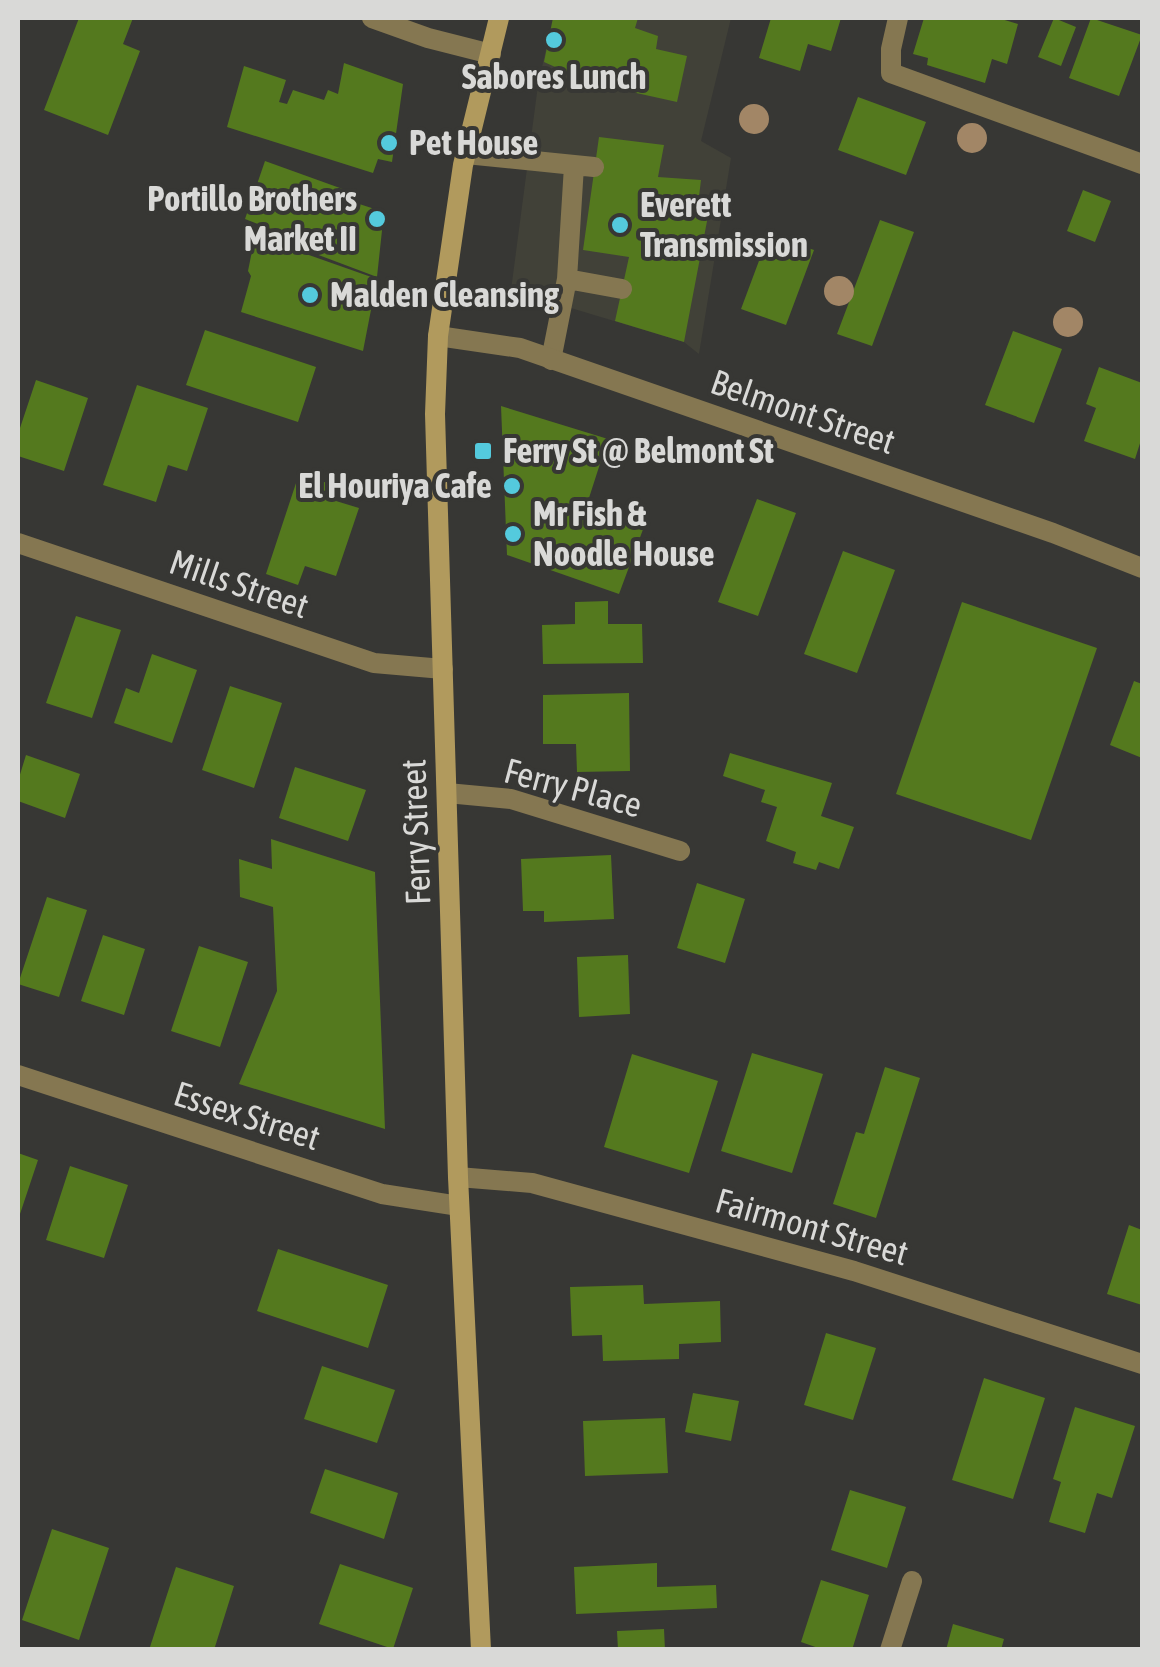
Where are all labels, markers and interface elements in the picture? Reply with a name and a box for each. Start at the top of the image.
marker: Sabores Lunch [543,29,565,51]
place label: Sabores Lunch [462,56,646,96]
place label: Pet House [409,122,539,162]
marker: Pet House [378,132,400,154]
place label: Portillo Brothers Market II [147,178,357,258]
place label: Everett Transmission [640,184,808,264]
marker: Portillo Brothers Market II [366,208,388,230]
marker: Everett Transmission [609,214,631,236]
place label: Malden Cleansing [330,274,560,314]
marker: Malden Cleansing [299,284,321,306]
street label: Belmont Street [706,361,901,461]
place label: Ferry St @ Belmont St [503,430,774,470]
marker: Ferry St @ Belmont St [472,440,494,462]
place label: El Houriya Cafe [298,465,492,505]
marker: El Houriya Cafe [501,475,523,497]
place label: Mr Fish & Noodle House [533,493,715,573]
marker: Mr Fish & Noodle House [502,523,524,545]
street label: Mills Street [165,541,314,625]
street label: Ferry Place [500,750,646,825]
street label: Ferry Street [392,758,438,906]
street label: Essex Street [169,1073,325,1157]
street label: Fairmont Street [711,1179,913,1273]

